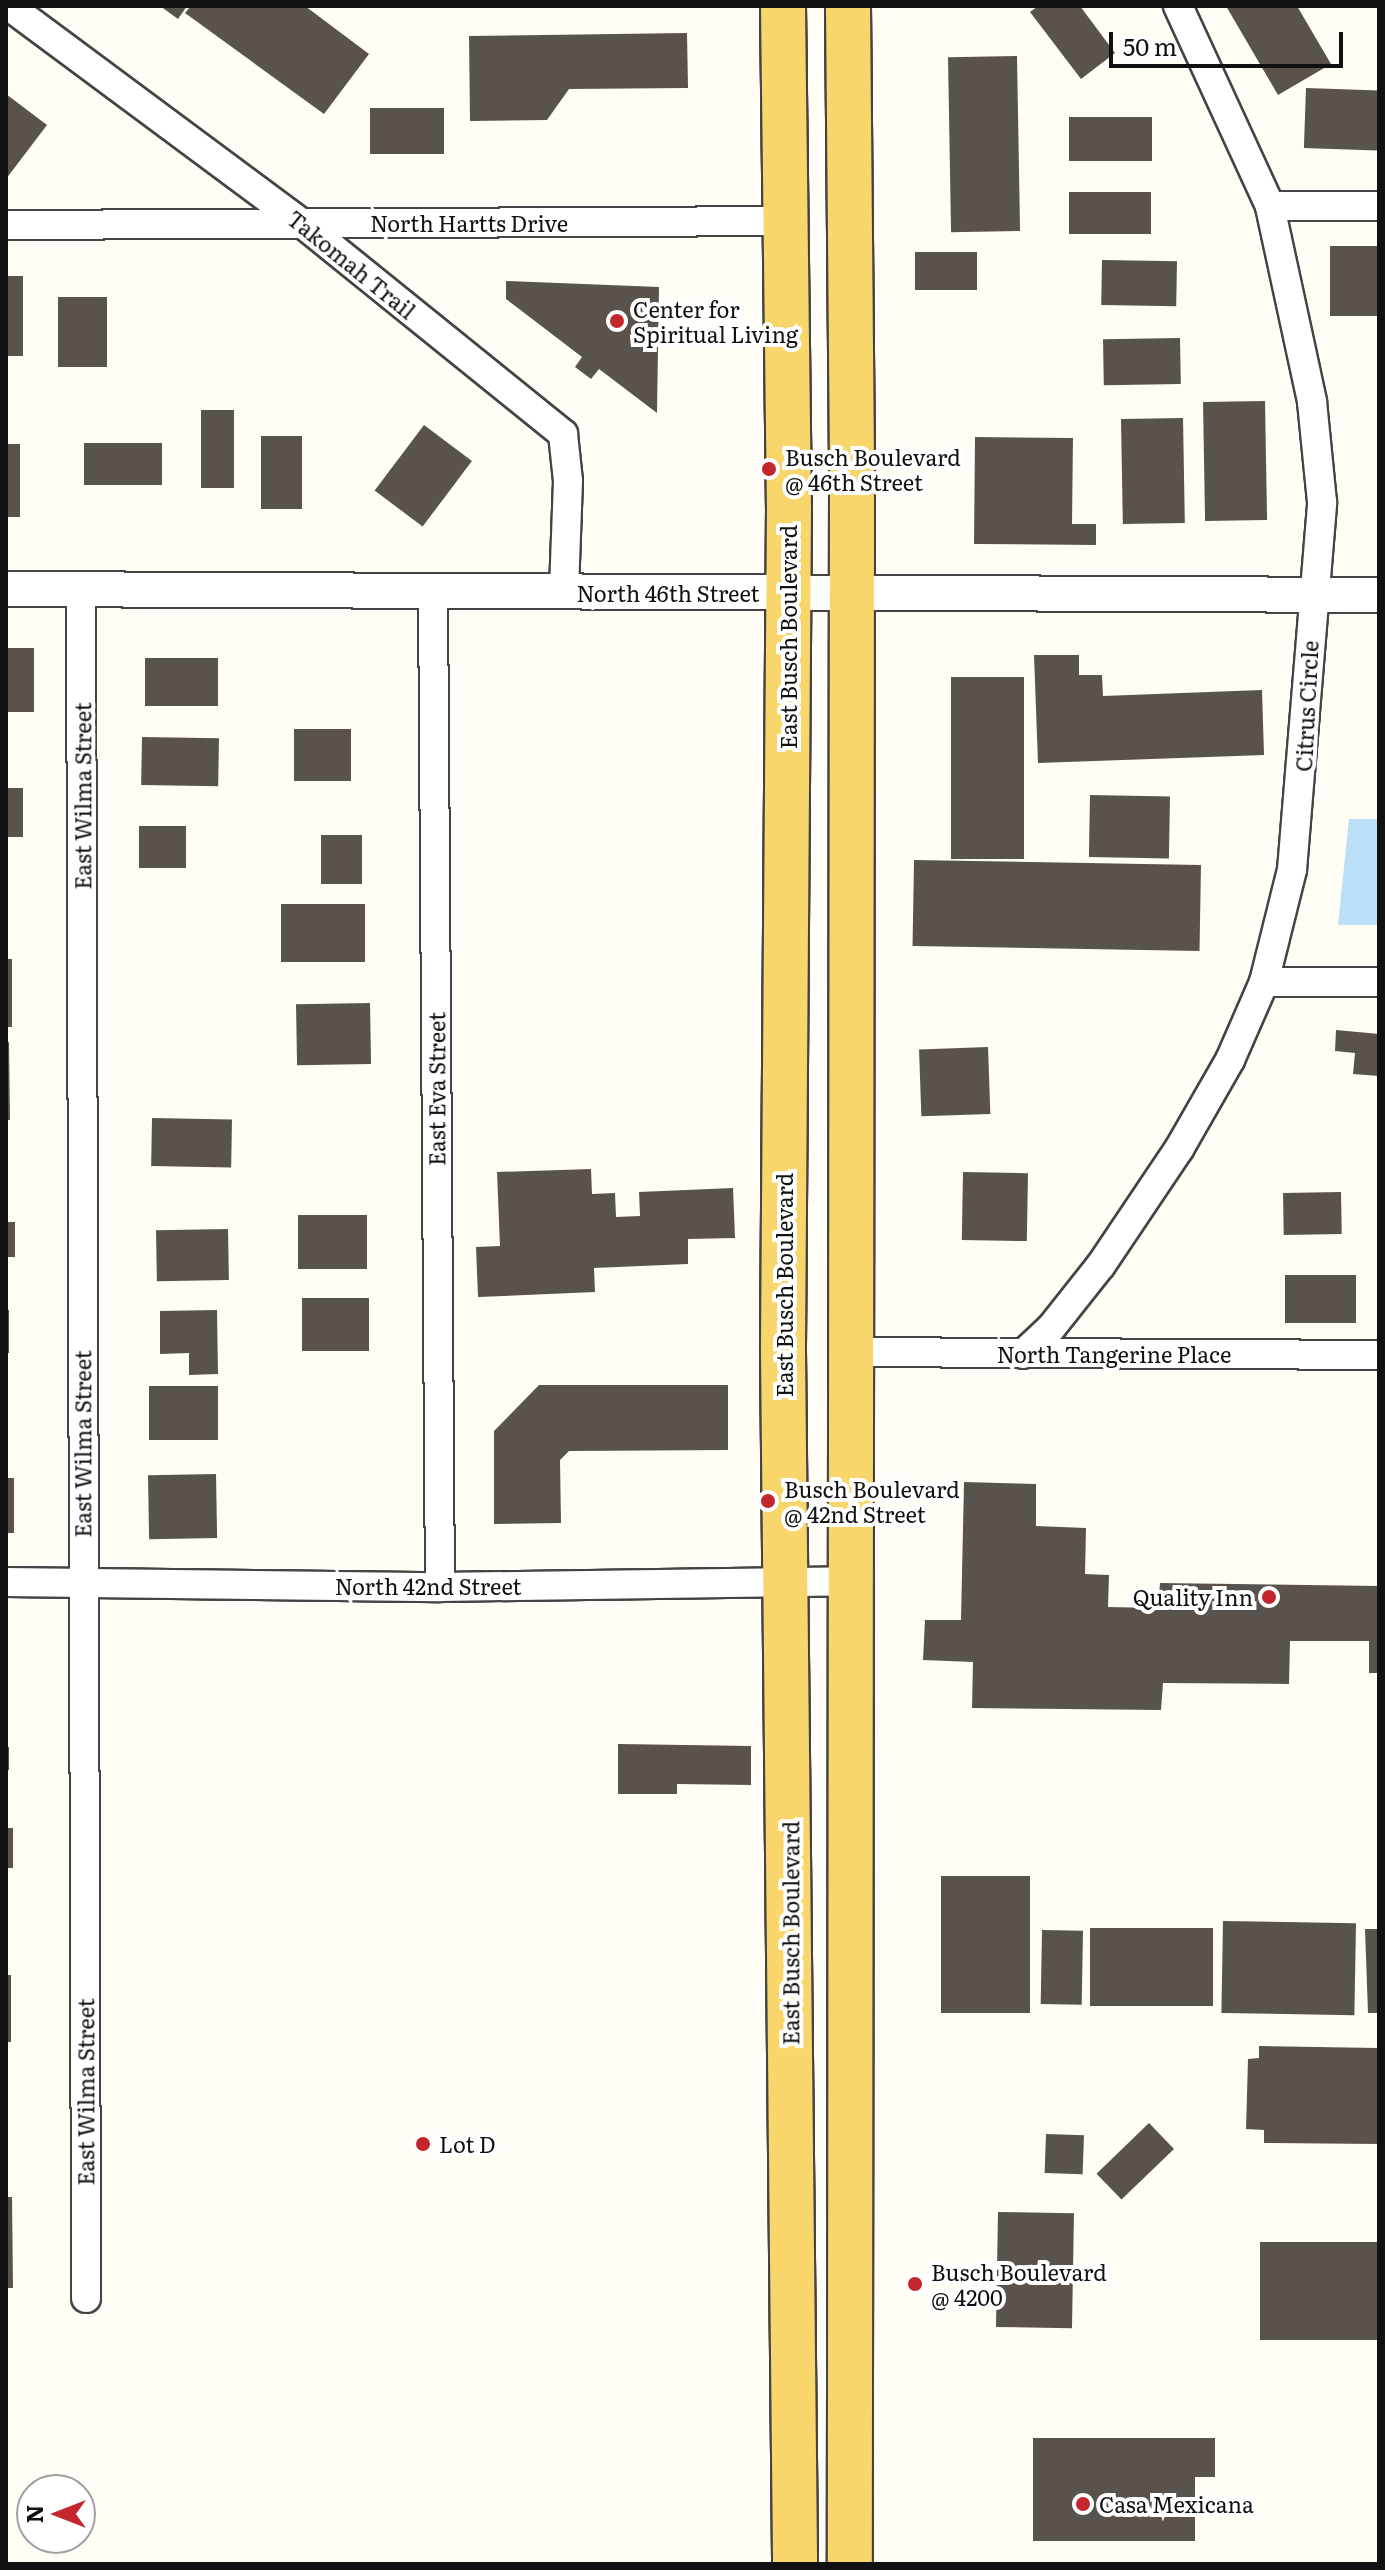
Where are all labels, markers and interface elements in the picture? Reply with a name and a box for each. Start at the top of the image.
scale bar [1113,16,1347,66]
text: 50 m [1123,28,1177,63]
street label: Takomah Trail [283,204,421,324]
street label: North Hartts Drive [370,210,568,236]
place label: Center for Spiritual Living [633,295,798,346]
marker: Center for Spiritual Living [608,312,626,330]
place label: Busch Boulevard @ 46th Street [785,443,961,494]
marker: Busch Boulevard @ 46th Street [760,460,778,478]
street label: East Busch Boulevard [775,525,801,749]
street label: North 46th Street [577,580,759,606]
street label: Citrus Circle [1289,640,1323,772]
street label: East Wilma Street [69,702,95,890]
street label: East Eva Street [423,1012,449,1166]
street label: East Busch Boulevard [771,1173,797,1397]
street label: North Tangerine Place [997,1341,1231,1367]
street label: East Wilma Street [69,1350,95,1538]
place label: Busch Boulevard @ 42nd Street [784,1475,960,1526]
marker: Busch Boulevard @ 42nd Street [759,1492,777,1510]
street label: North 42nd Street [335,1573,521,1599]
place label: Quality Inn [1133,1584,1253,1610]
marker: Quality Inn [1260,1588,1278,1606]
street label: East Busch Boulevard [777,1821,803,2045]
street label: East Wilma Street [72,1998,98,2186]
place label: Lot D [439,2131,496,2157]
marker: Lot D [414,2135,432,2153]
place label: Busch Boulevard @ 4200 [931,2258,1107,2310]
marker: Busch Boulevard @ 4200 [906,2275,924,2293]
north arrow [16,2474,96,2554]
place label: Casa Mexicana [1099,2491,1254,2517]
marker: Casa Mexicana [1074,2495,1092,2513]
text: N [17,2505,50,2523]

